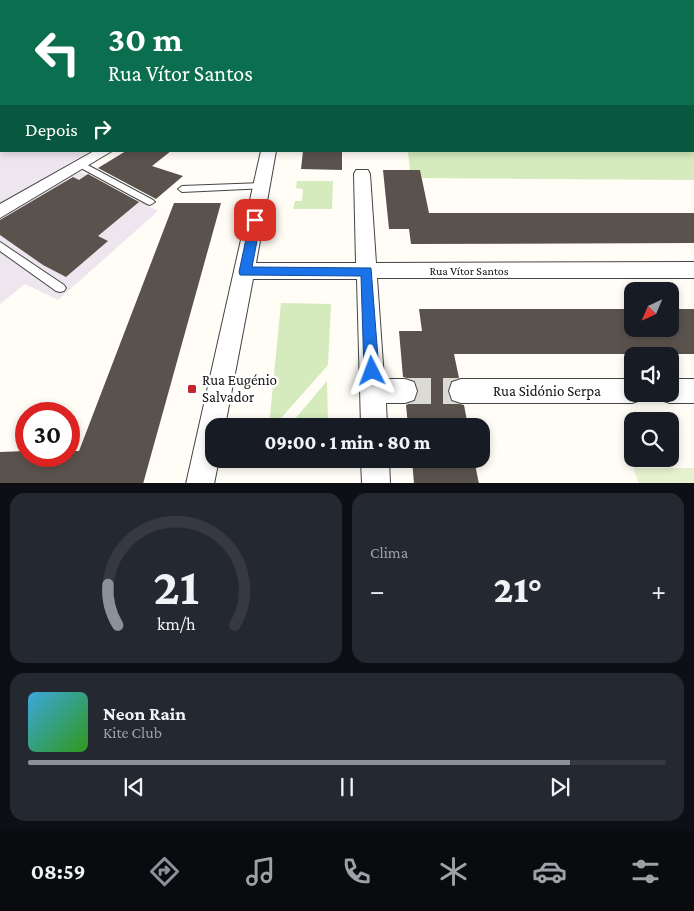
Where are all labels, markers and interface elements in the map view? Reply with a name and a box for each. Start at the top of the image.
icon: left [25,20,90,85]
text: 30 m [108,20,183,59]
text: Rua Vítor Santos [108,61,253,86]
icon: right [88,115,116,143]
text: Depois [25,119,78,140]
pin [234,199,276,241]
icon: arrive [241,206,269,234]
street label: Rua Vítor Santos [430,264,509,278]
north arrow [624,282,679,338]
map controls [624,282,679,467]
position arrow [345,344,397,396]
button: sound [624,347,679,402]
place label: Rua Eugénio Salvador [202,372,277,405]
marker: Rua Eugénio Salvador [186,383,198,395]
street label: Rua Sidónio Serpa [493,383,601,400]
speed limit sign: 30 [15,402,80,467]
button: search [624,412,679,467]
text: 09:00 · 1 min · 80 m [265,432,430,453]
text: Clima [370,544,408,561]
text: 21 [153,557,199,615]
text: 21° [494,568,542,610]
text: − [370,575,385,606]
text: + [651,575,666,606]
text: km/h [157,614,196,634]
text: Neon Rain [103,703,186,724]
text: Kite Club [103,724,162,741]
icon: previous [120,773,148,801]
icon: pause [333,773,361,801]
icon: next [546,773,574,801]
icon: directions [147,854,182,889]
icon: music [243,854,278,889]
icon: phone [339,854,374,889]
icon: climate [436,854,471,889]
icon: car [532,854,567,889]
icon: filters [628,854,663,889]
text: 08:59 [31,859,86,884]

